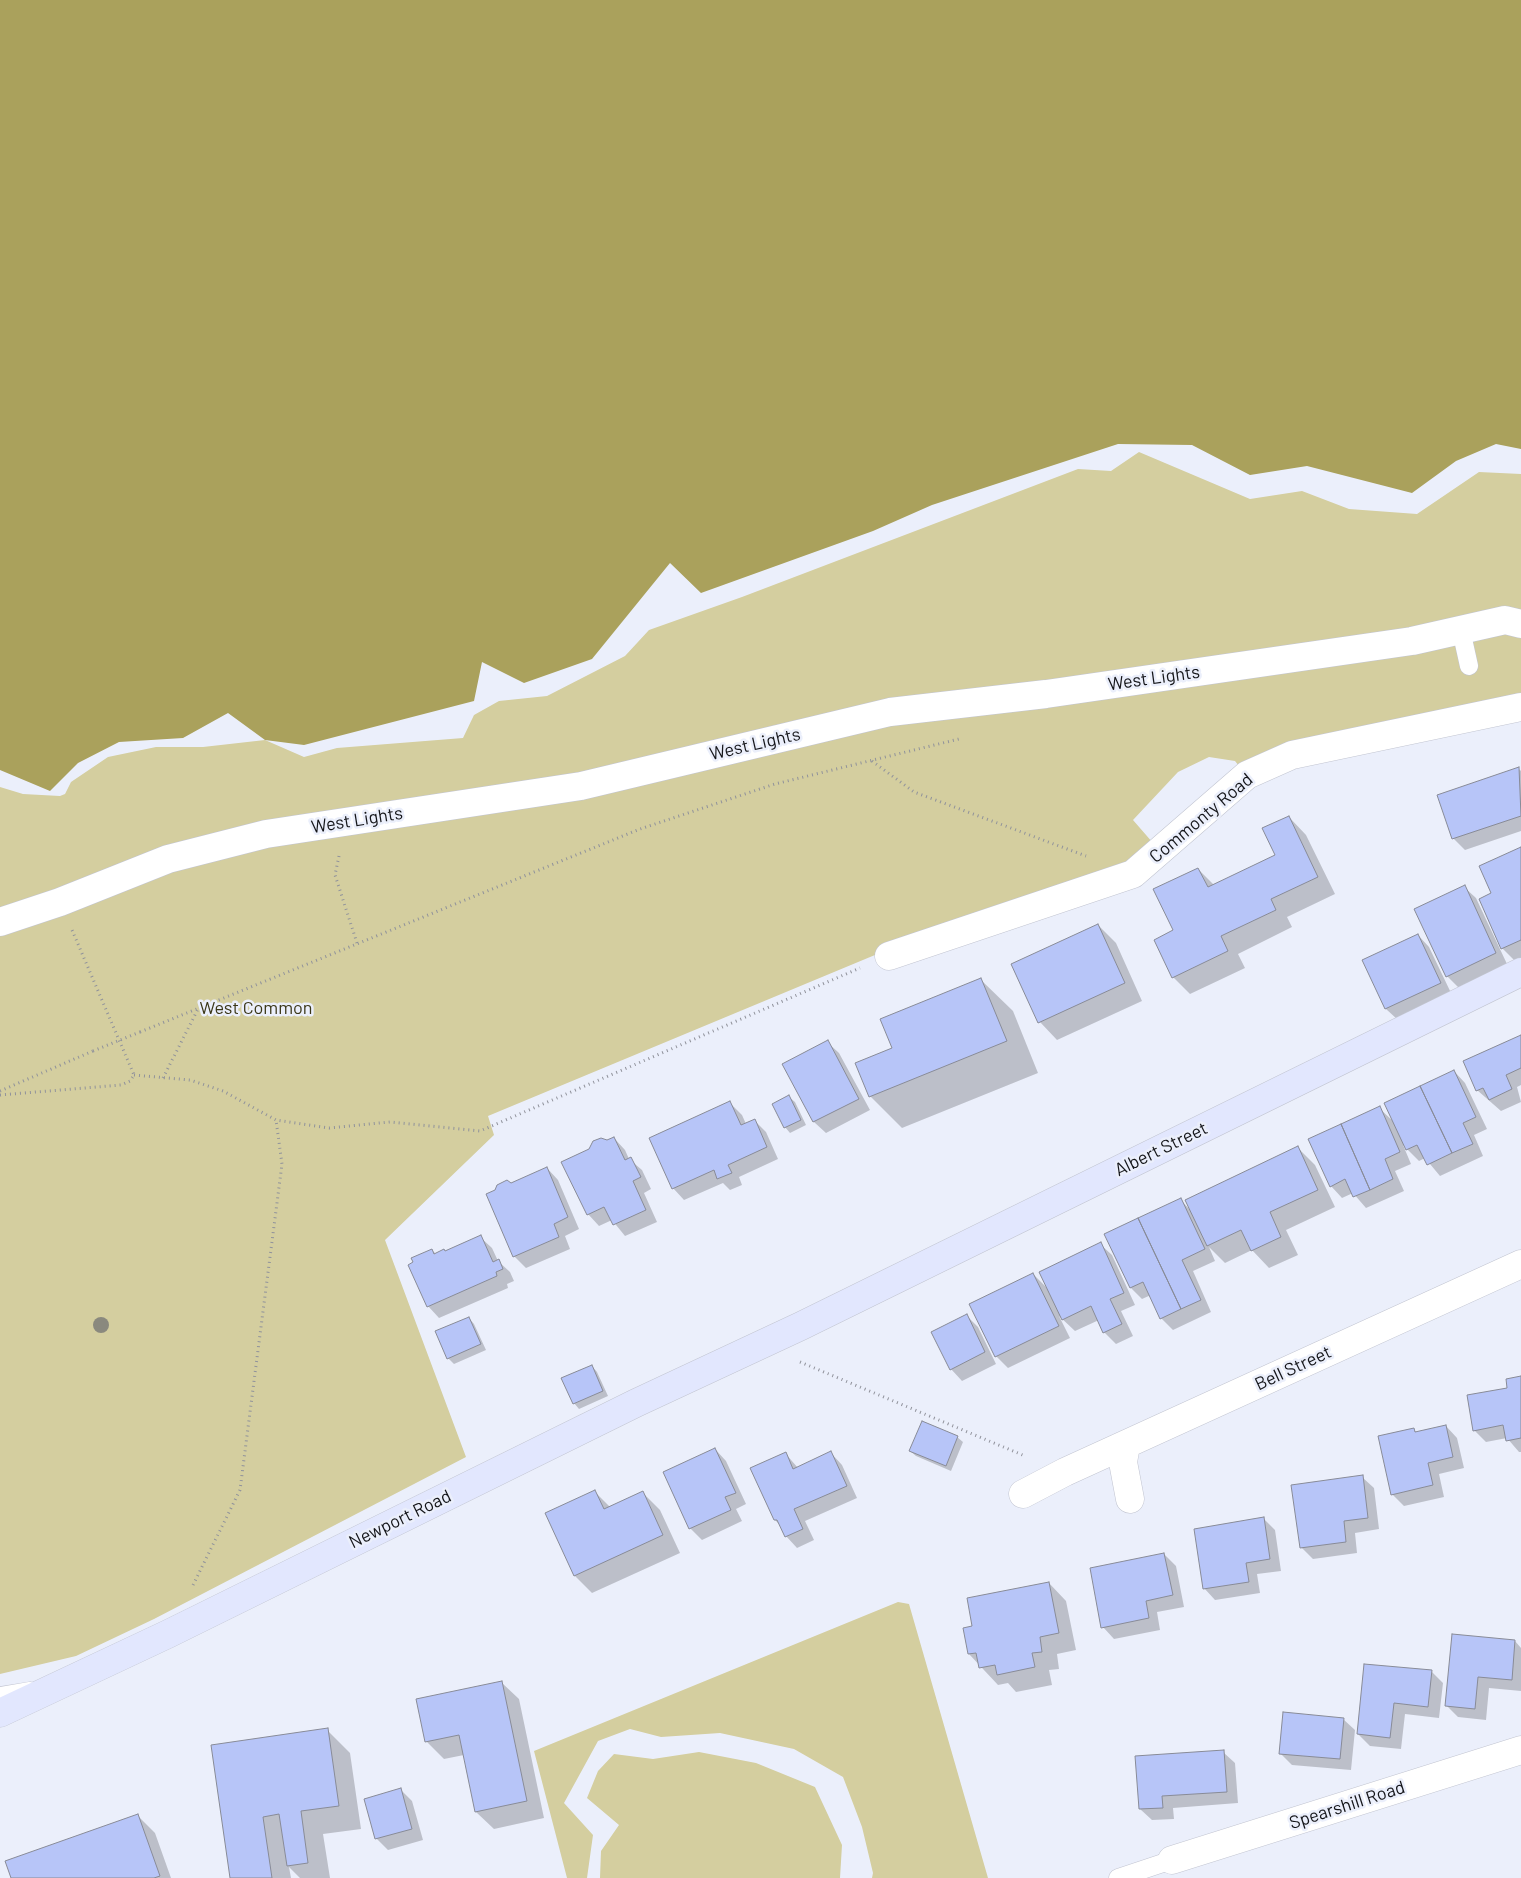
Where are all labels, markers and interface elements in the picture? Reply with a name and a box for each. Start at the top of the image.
street label: West Lights [1107,661,1201,695]
street label: West Lights [708,723,802,765]
street label: Commonty Road [1145,769,1257,867]
street label: West Lights [310,802,404,838]
park label: West Common [199,997,313,1019]
street label: Albert Street [1111,1117,1211,1181]
street label: Bell Street [1251,1341,1335,1395]
street label: Newport Road [345,1485,455,1553]
street label: Spearshill Road [1287,1776,1407,1834]

